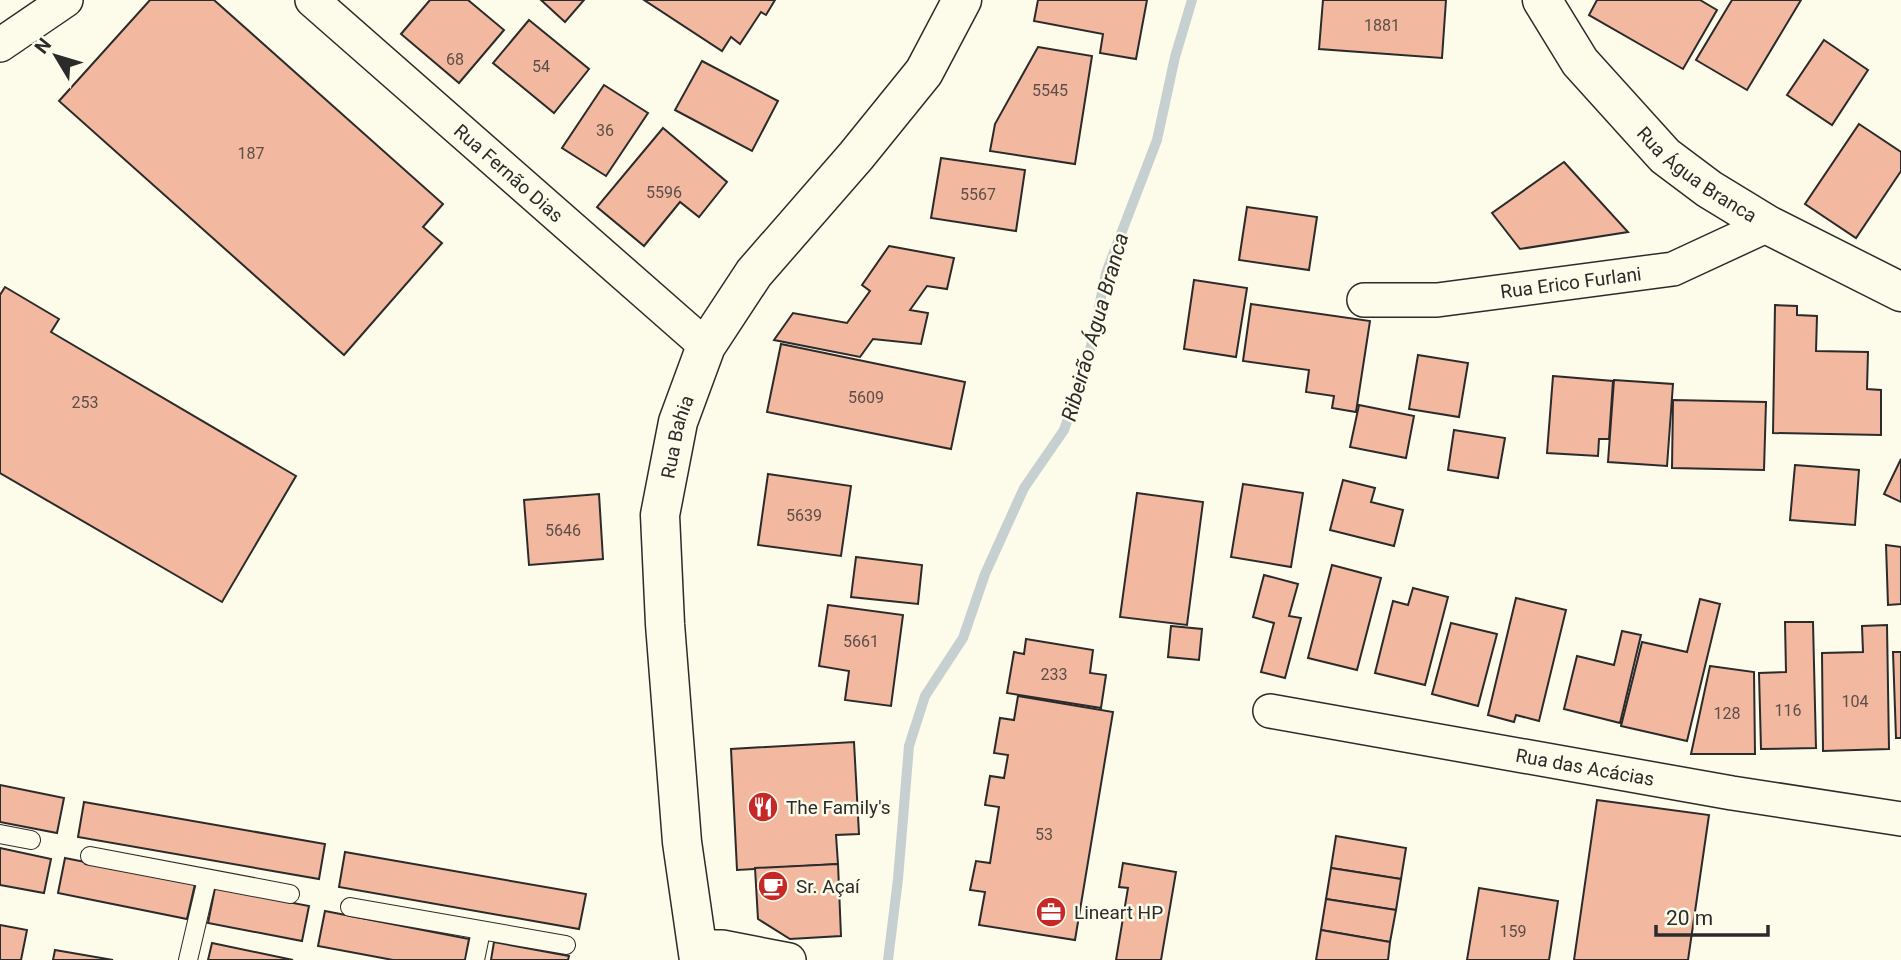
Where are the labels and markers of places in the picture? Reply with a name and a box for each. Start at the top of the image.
restaurant icon: The Family's [746,790,780,824]
place label: The Family's [786,796,891,819]
cafe icon: Sr. Açaí [756,869,790,903]
place label: Sr. Açaí [796,875,861,898]
office icon: Lineart HP [1034,895,1068,929]
place label: Lineart HP [1074,901,1163,924]

